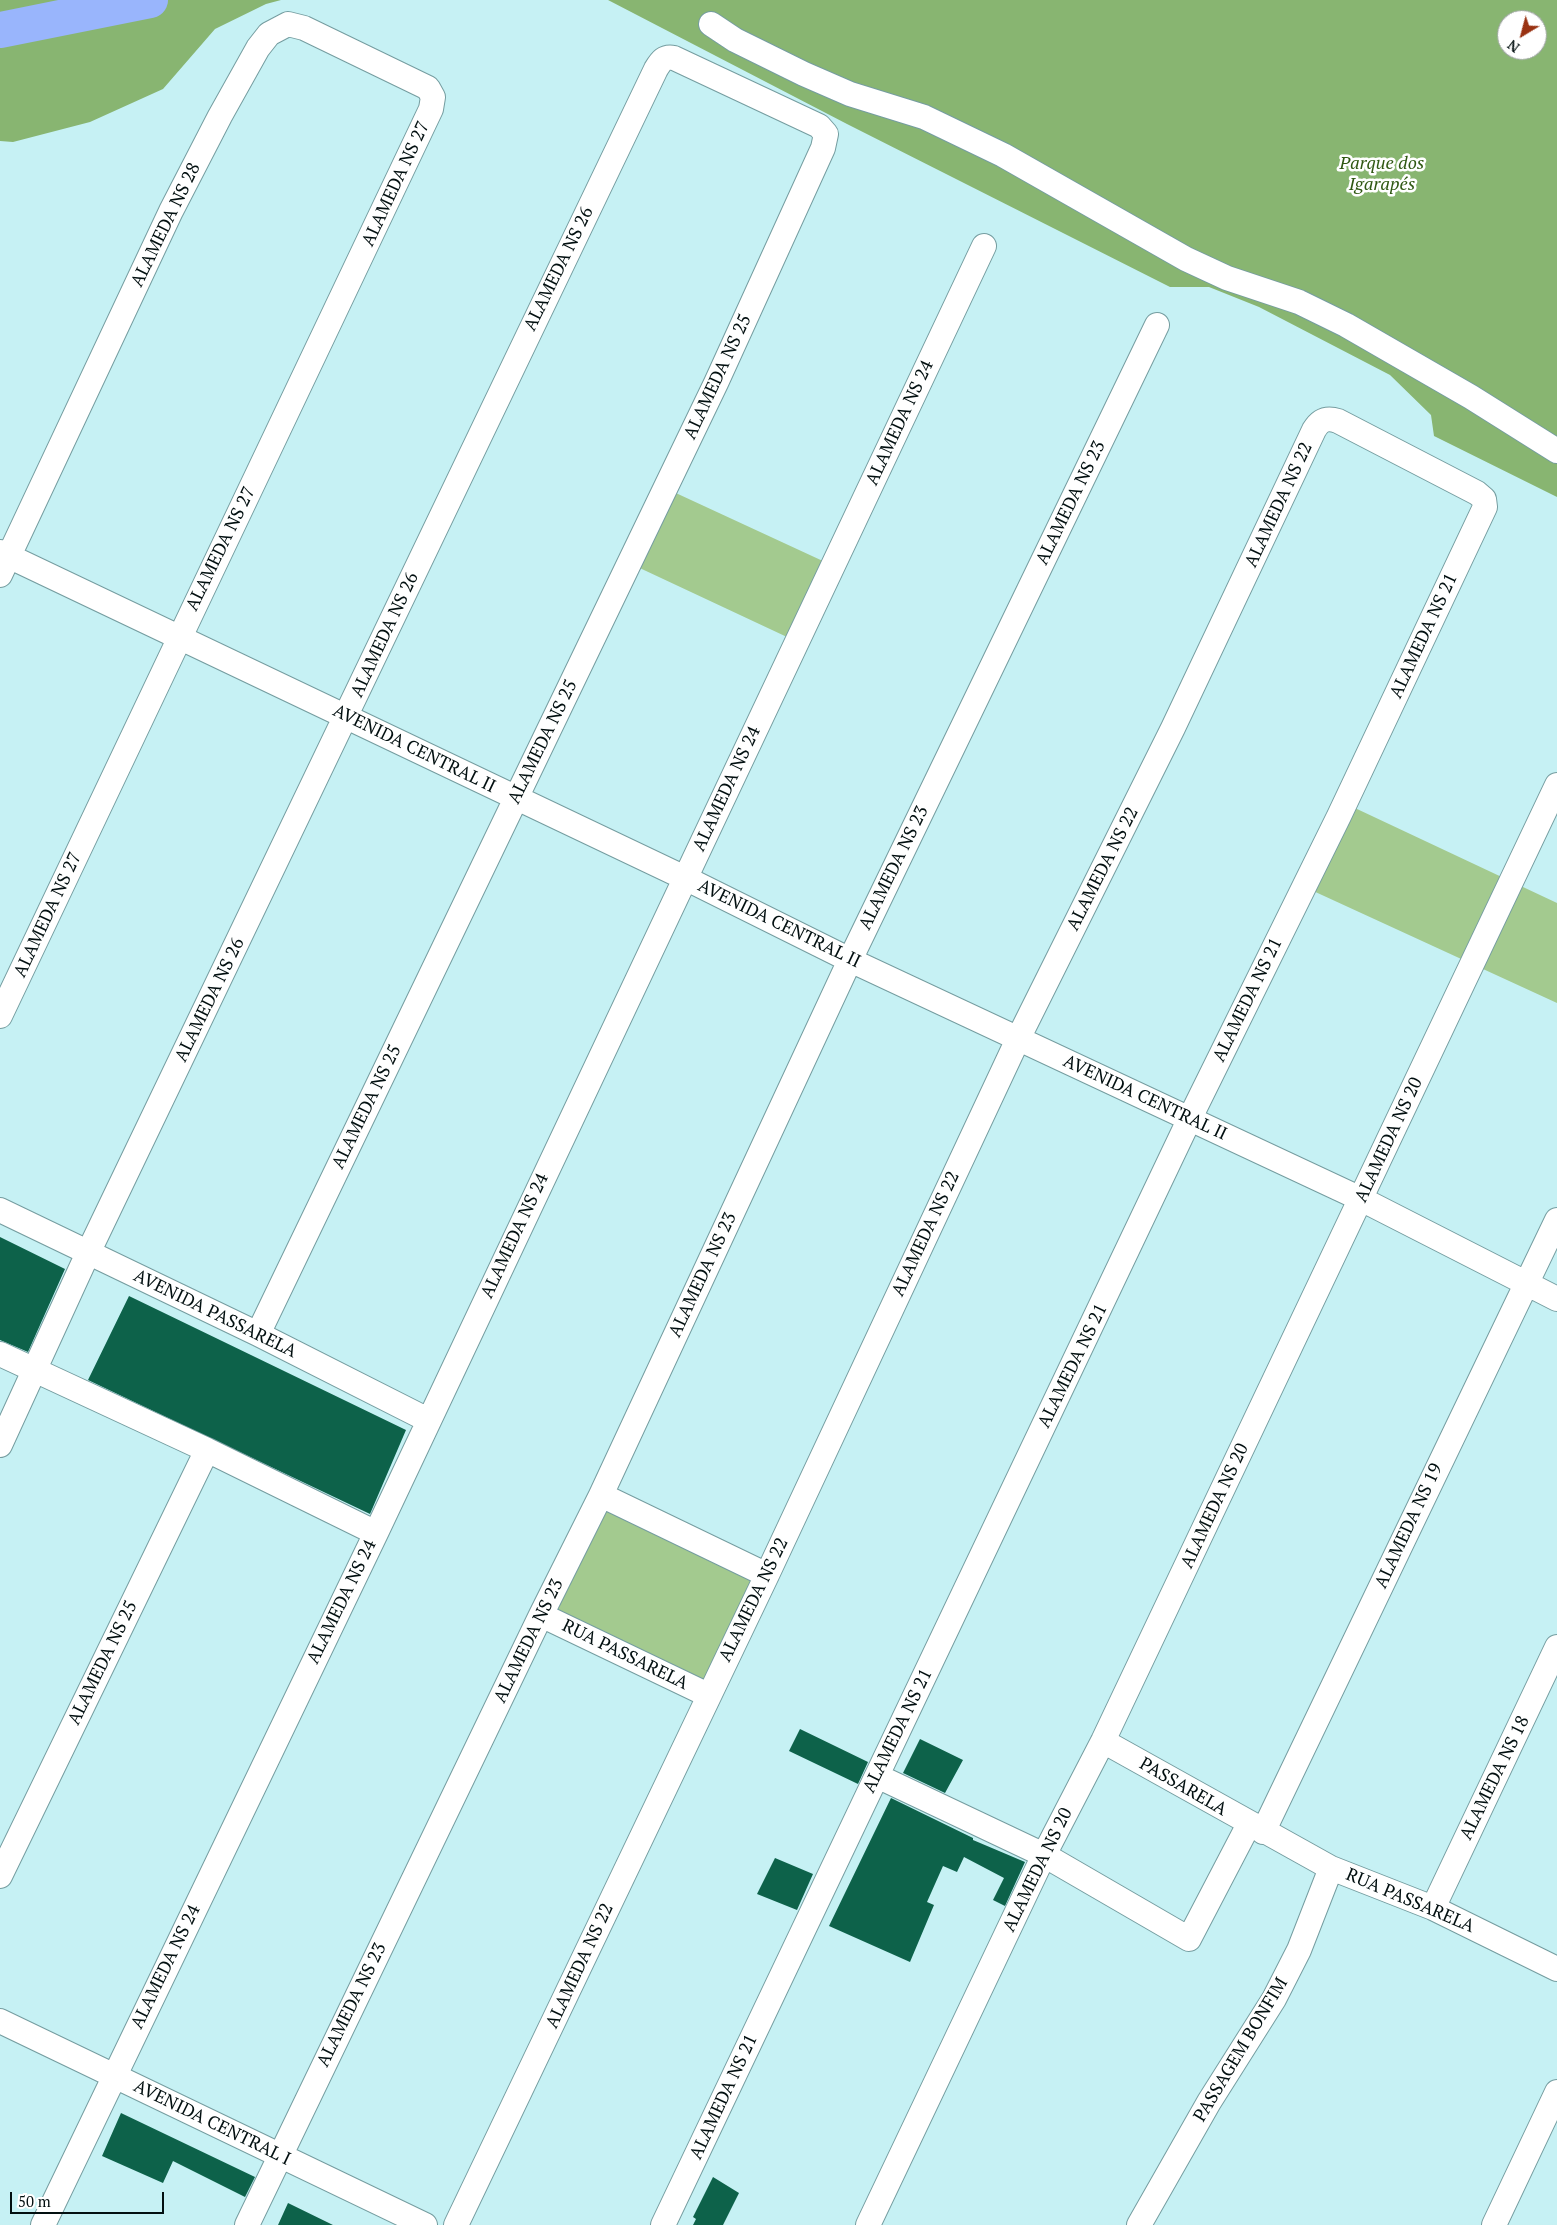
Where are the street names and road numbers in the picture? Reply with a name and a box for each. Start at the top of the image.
street label: ALAMEDA NS 27 [358,118,434,250]
street label: ALAMEDA NS 28 [127,159,205,291]
street label: ALAMEDA NS 26 [520,203,598,335]
street label: ALAMEDA NS 25 [680,311,756,443]
street label: ALAMEDA NS 24 [862,357,938,489]
street label: ALAMEDA NS 23 [1032,437,1110,569]
street label: ALAMEDA NS 22 [1241,439,1317,571]
street label: ALAMEDA NS 27 [182,483,260,615]
street label: ALAMEDA NS 26 [347,569,423,701]
street label: ALAMEDA NS 21 [1386,570,1462,702]
street label: ALAMEDA NS 25 [504,676,582,808]
street label: AVENIDA CENTRAL II [329,700,499,798]
street label: ALAMEDA NS 24 [689,723,765,855]
street label: ALAMEDA NS 23 [855,802,933,934]
street label: ALAMEDA NS 22 [1063,804,1143,934]
street label: ALAMEDA NS 27 [10,849,86,981]
street label: AVENIDA CENTRAL II [694,875,864,973]
street label: ALAMEDA NS 26 [171,934,249,1066]
street label: ALAMEDA NS 21 [1209,934,1287,1066]
street label: ALAMEDA NS 25 [328,1041,406,1173]
street label: AVENIDA CENTRAL II [1060,1051,1230,1145]
street label: ALAMEDA NS 20 [1351,1074,1427,1206]
street label: ALAMEDA NS 22 [888,1168,964,1300]
street label: ALAMEDA NS 24 [477,1170,553,1302]
street label: ALAMEDA NS 23 [665,1209,741,1341]
street label: AVENIDA PASSARELA [130,1265,300,1363]
street label: ALAMEDA NS 21 [1034,1300,1112,1432]
street label: ALAMEDA NS 20 [1177,1440,1253,1572]
street label: ALAMEDA NS 19 [1371,1460,1447,1592]
street label: ALAMEDA NS 22 [715,1534,793,1666]
street label: ALAMEDA NS 24 [303,1536,381,1668]
street label: ALAMEDA NS 23 [490,1575,568,1707]
street label: ALAMEDA NS 25 [64,1597,142,1729]
street label: RUA PASSARELA [558,1615,692,1695]
street label: ALAMEDA NS 21 [859,1665,937,1797]
street label: ALAMEDA NS 18 [1456,1712,1534,1844]
street label: PASSARELA [1135,1753,1231,1821]
street label: ALAMEDA NS 20 [999,1804,1077,1936]
street label: RUA PASSARELA [1342,1864,1478,1938]
street label: ALAMEDA NS 22 [542,1900,618,2032]
street label: ALAMEDA NS 24 [127,1901,205,2033]
street label: ALAMEDA NS 23 [313,1939,391,2071]
street label: PASSAGEM BONFIM [1189,1974,1293,2126]
street label: ALAMEDA NS 21 [686,2031,762,2163]
street label: AVENIDA CENTRAL I [130,2076,294,2170]

